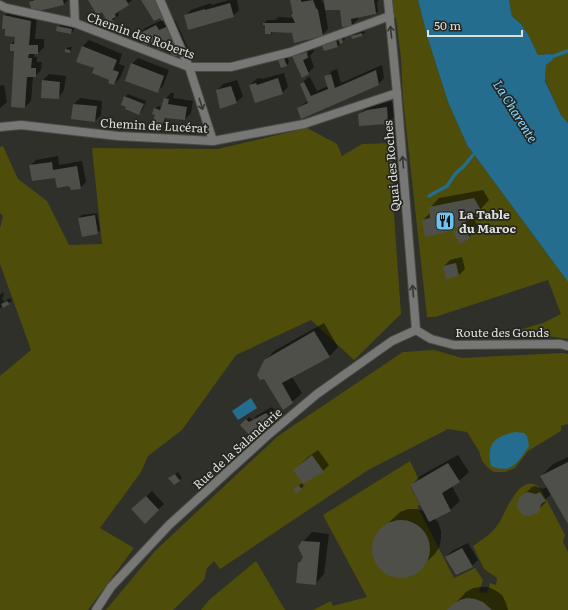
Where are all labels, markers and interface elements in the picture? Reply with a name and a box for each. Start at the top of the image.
street label: Chemin des Roberts [85,7,198,63]
scale bar [428,12,522,38]
text: 50 m [434,16,461,34]
one-way arrow [387,26,395,39]
water label: La Charente [489,76,543,146]
one-way arrow [198,97,205,110]
street label: Chemin de Lucérat [100,113,208,137]
street label: Quai des Roches [378,119,404,212]
one-way arrow [399,156,406,169]
place label: La Table du Maroc [459,205,517,237]
restaurant icon: La Table du Maroc [434,210,456,232]
one-way arrow [409,285,416,298]
street label: Route des Gonds [455,323,549,341]
street label: Rue de la Salanderie [189,403,285,493]

